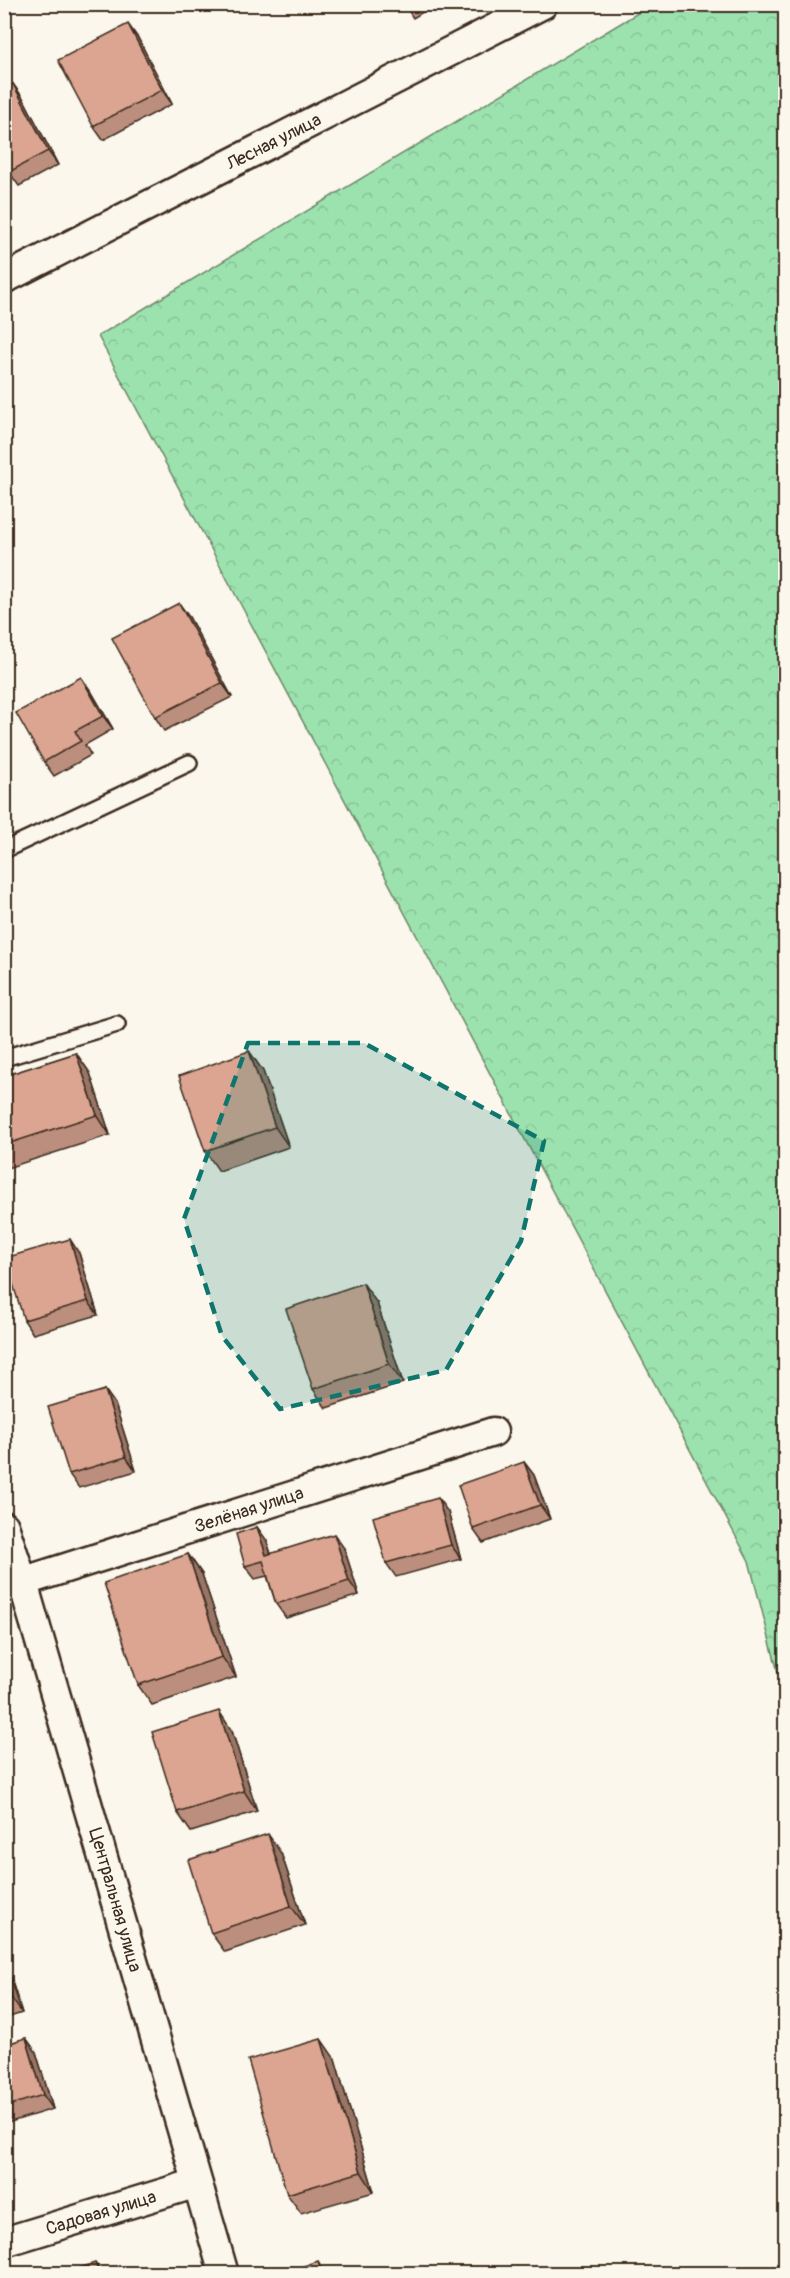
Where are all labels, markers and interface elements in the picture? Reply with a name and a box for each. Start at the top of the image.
street label: Лесная улица [222,108,325,176]
street label: Зелёная улица [192,1482,306,1538]
street label: Центральная улица [83,1825,147,1975]
street label: Садовая улица [43,2185,159,2241]

